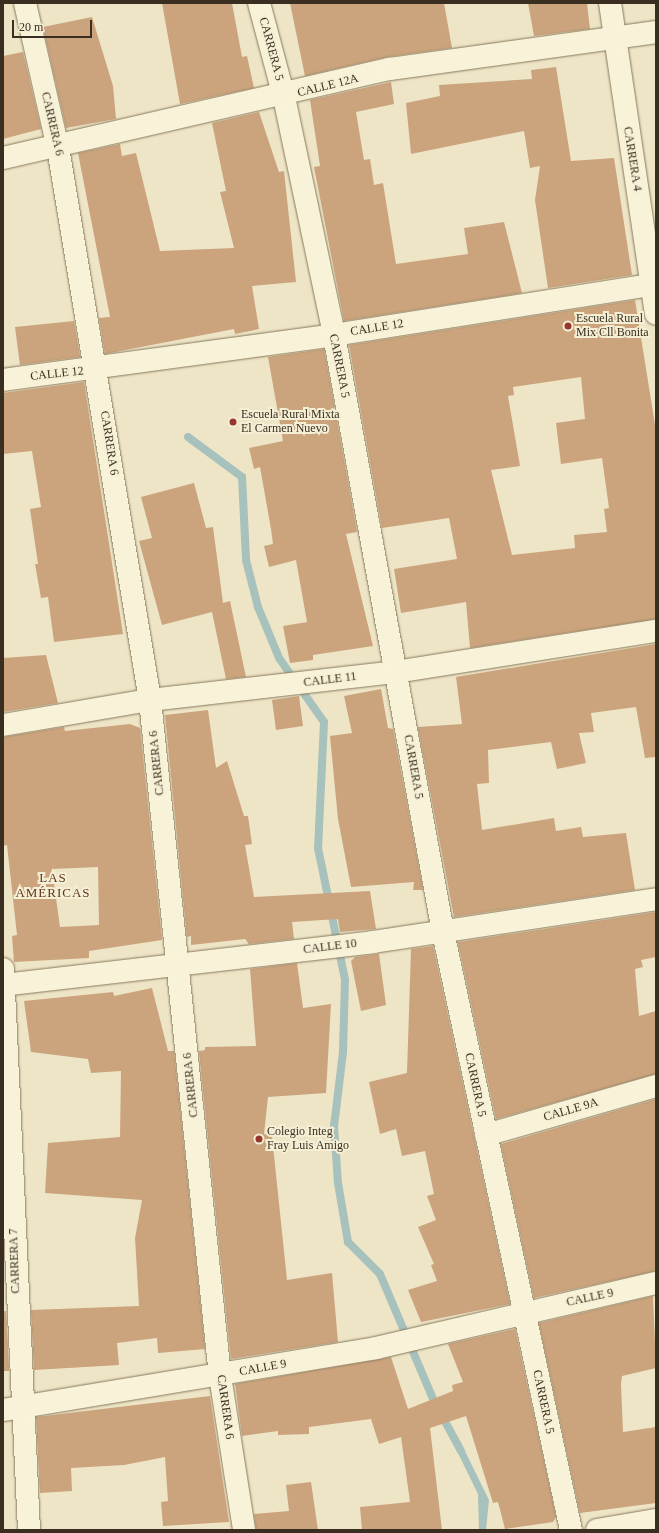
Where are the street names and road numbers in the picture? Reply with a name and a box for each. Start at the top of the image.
street label: CARRERA 5 [256,15,286,83]
street label: CALLE 12A [296,71,360,101]
street label: CARRERA 6 [38,90,66,158]
street label: CARRERA 4 [620,125,644,193]
street label: CALLE 12 [349,317,405,339]
street label: CARRERA 5 [326,332,352,400]
street label: CALLE 12 [30,364,84,384]
street label: CARRERA 6 [97,409,121,477]
street label: CALLE 11 [303,670,357,690]
street label: CARRERA 6 [146,730,168,796]
street label: CARRERA 5 [400,733,426,801]
street label: CALLE 10 [302,937,358,957]
street label: CARRERA 5 [461,1051,489,1119]
street label: CARRERA 6 [180,1052,202,1118]
street label: CALLE 9A [542,1095,600,1125]
street label: CARRERA 7 [7,1228,23,1294]
street label: CALLE 9 [565,1286,615,1310]
street label: CALLE 9 [238,1357,288,1379]
street label: CARRERA 5 [529,1368,557,1436]
street label: CARRERA 6 [213,1373,237,1441]

